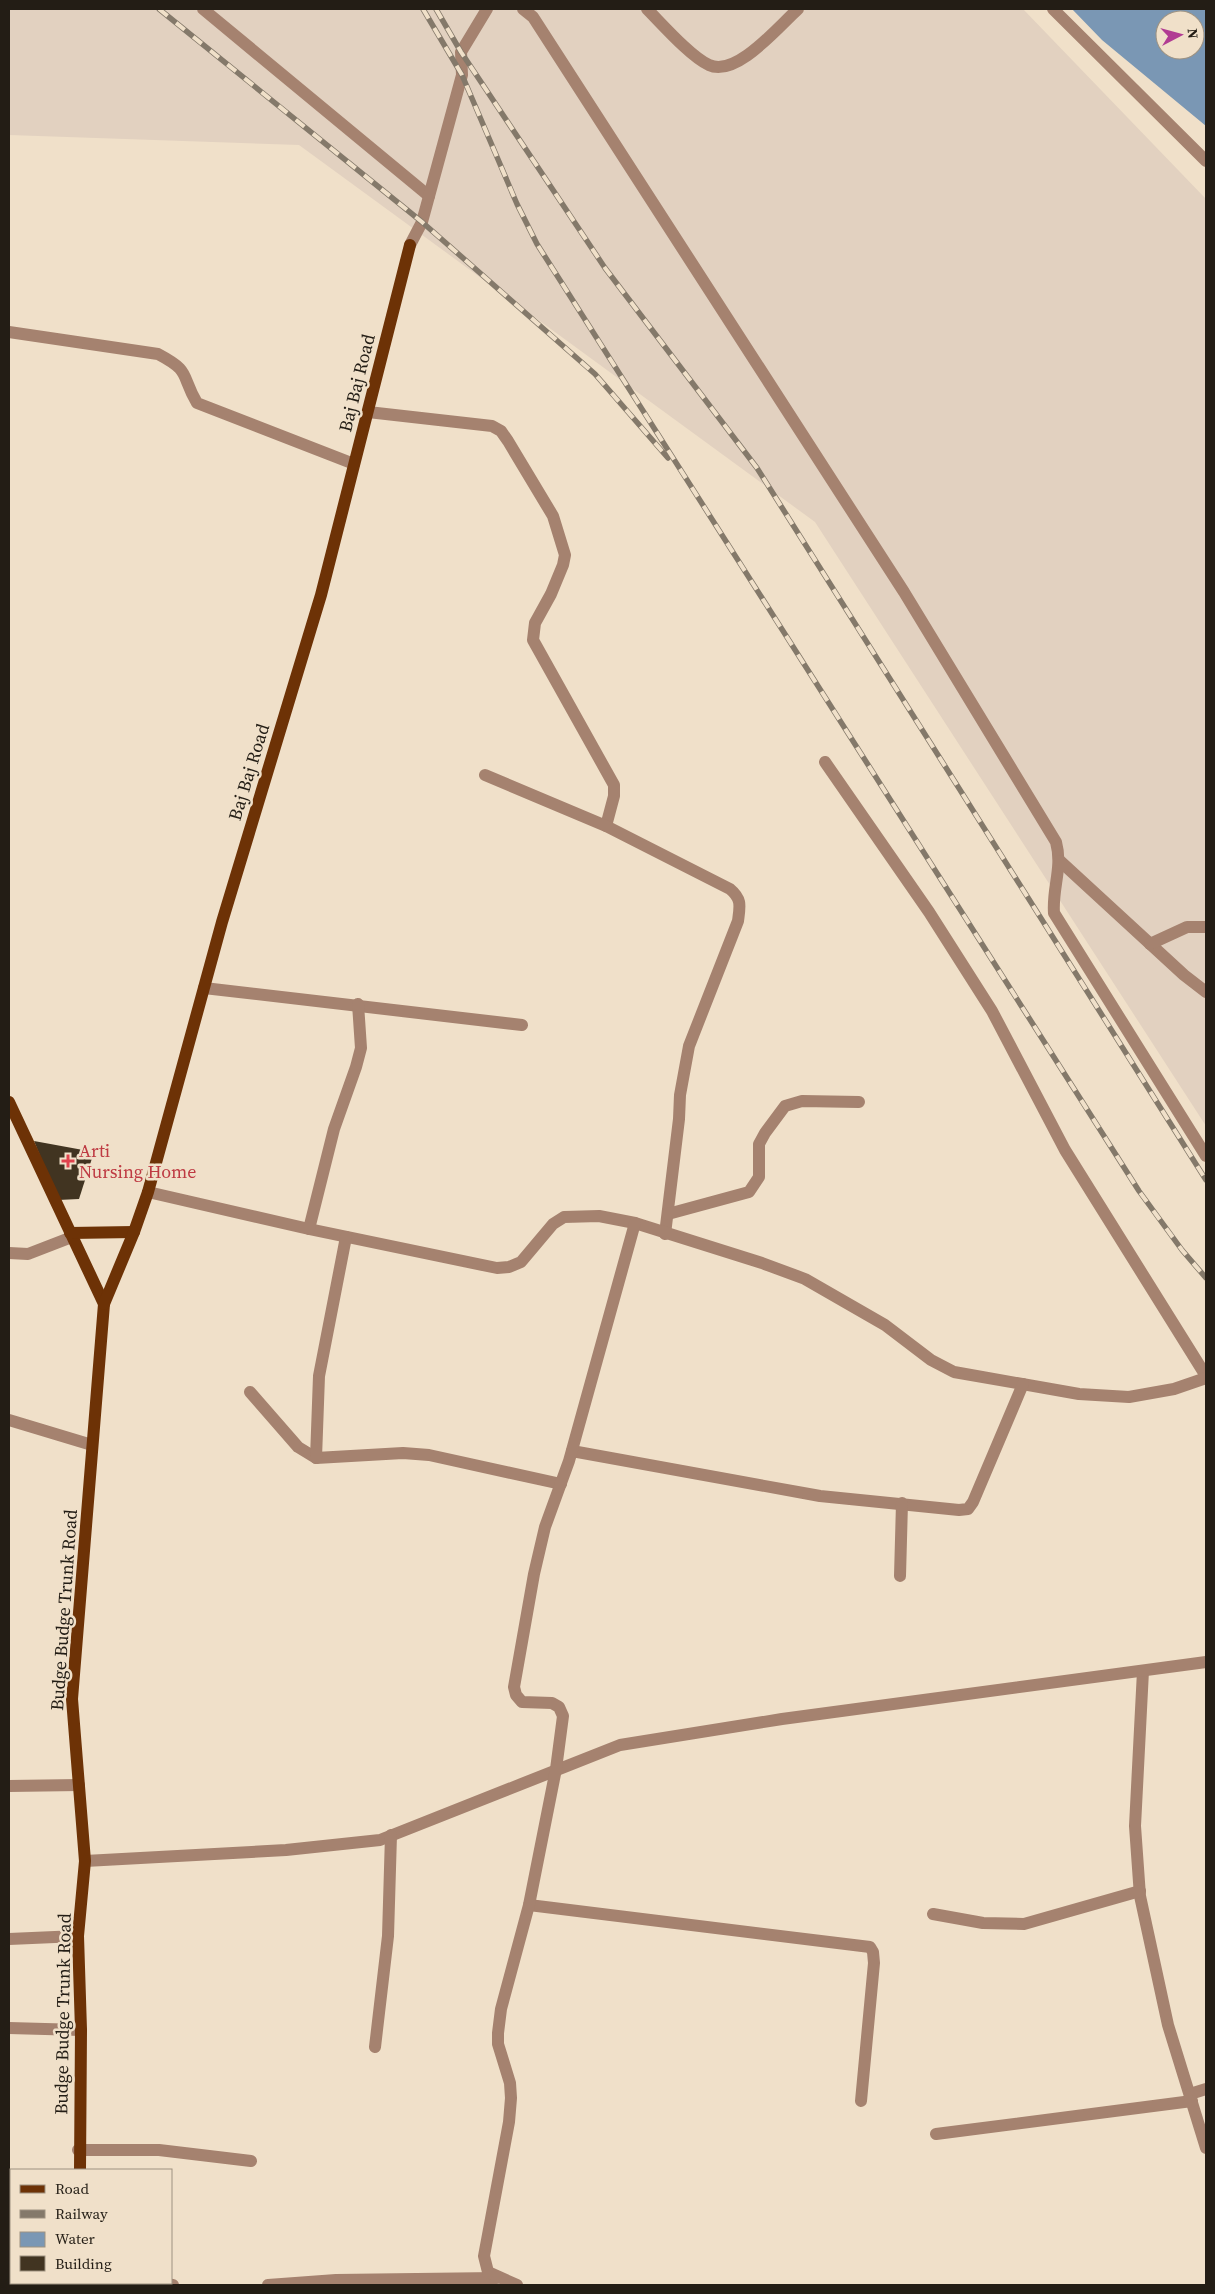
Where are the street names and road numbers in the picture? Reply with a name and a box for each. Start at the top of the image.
street label: Baj Baj Road [332,331,381,434]
street label: Baj Baj Road [222,720,275,823]
street label: Budge Budge Trunk Road [44,1509,83,1711]
street label: Budge Budge Trunk Road [48,1913,77,2115]

